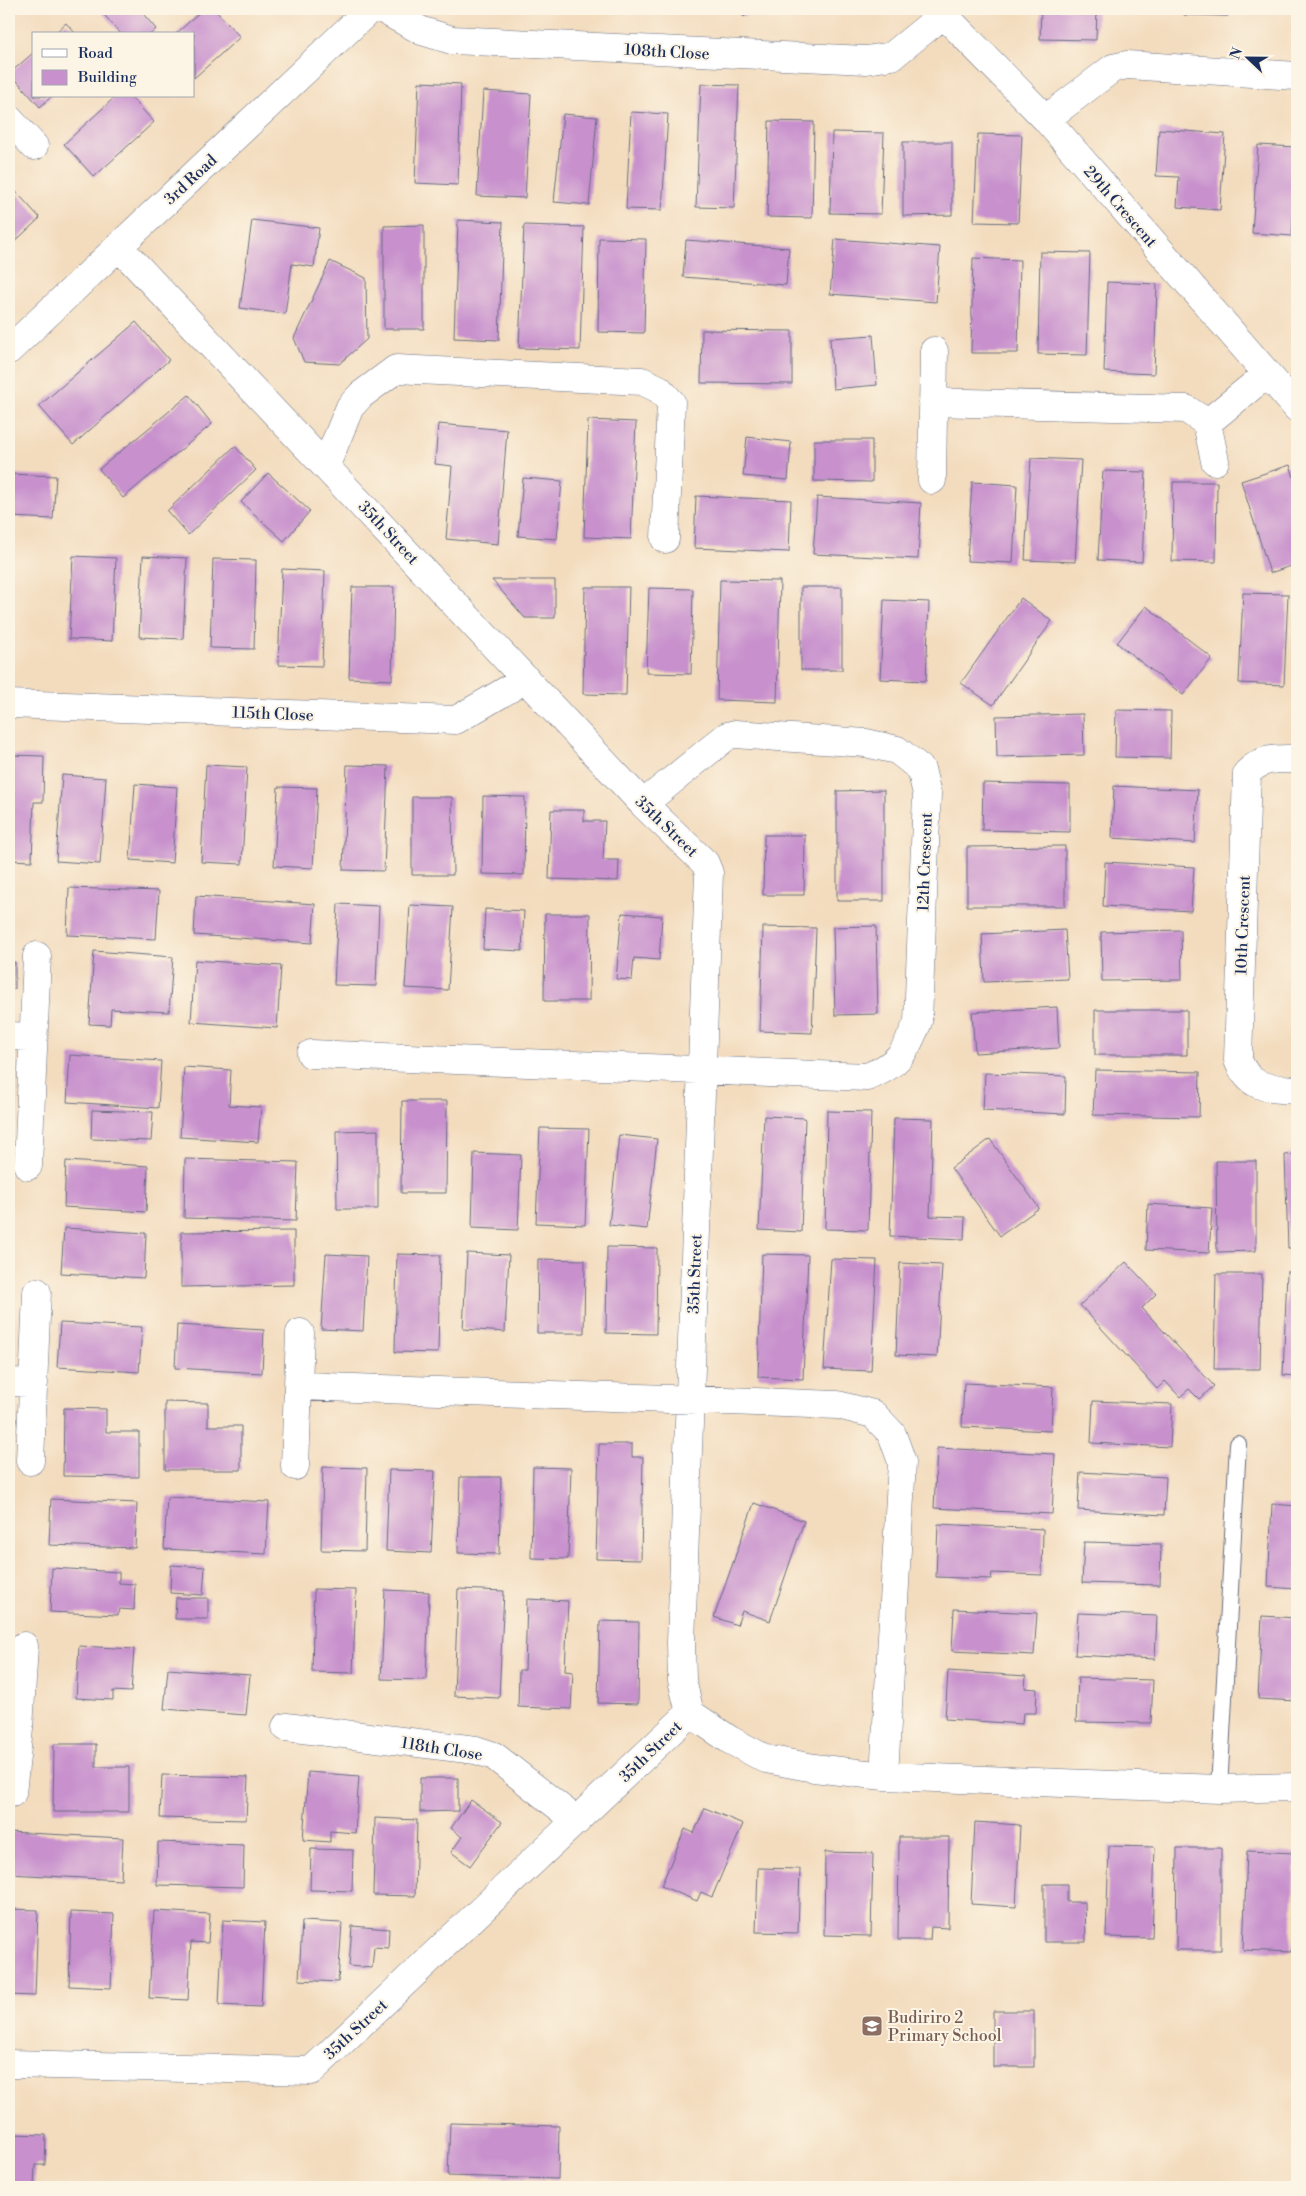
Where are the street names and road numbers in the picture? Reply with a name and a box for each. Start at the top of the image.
street label: 108th Close [624,40,710,64]
street label: 3rd Road [160,150,221,209]
street label: 29th Crescent [1079,162,1161,252]
street label: 35th Street [354,497,423,569]
street label: 115th Close [232,703,314,725]
street label: 35th Street [631,792,702,862]
street label: 12th Crescent [913,812,937,912]
street label: 10th Crescent [1231,874,1255,975]
street label: 35th Street [684,1233,706,1314]
street label: 35th Street [615,1717,687,1787]
street label: 118th Close [400,1733,484,1765]
street label: 35th Street [320,1995,392,2064]

